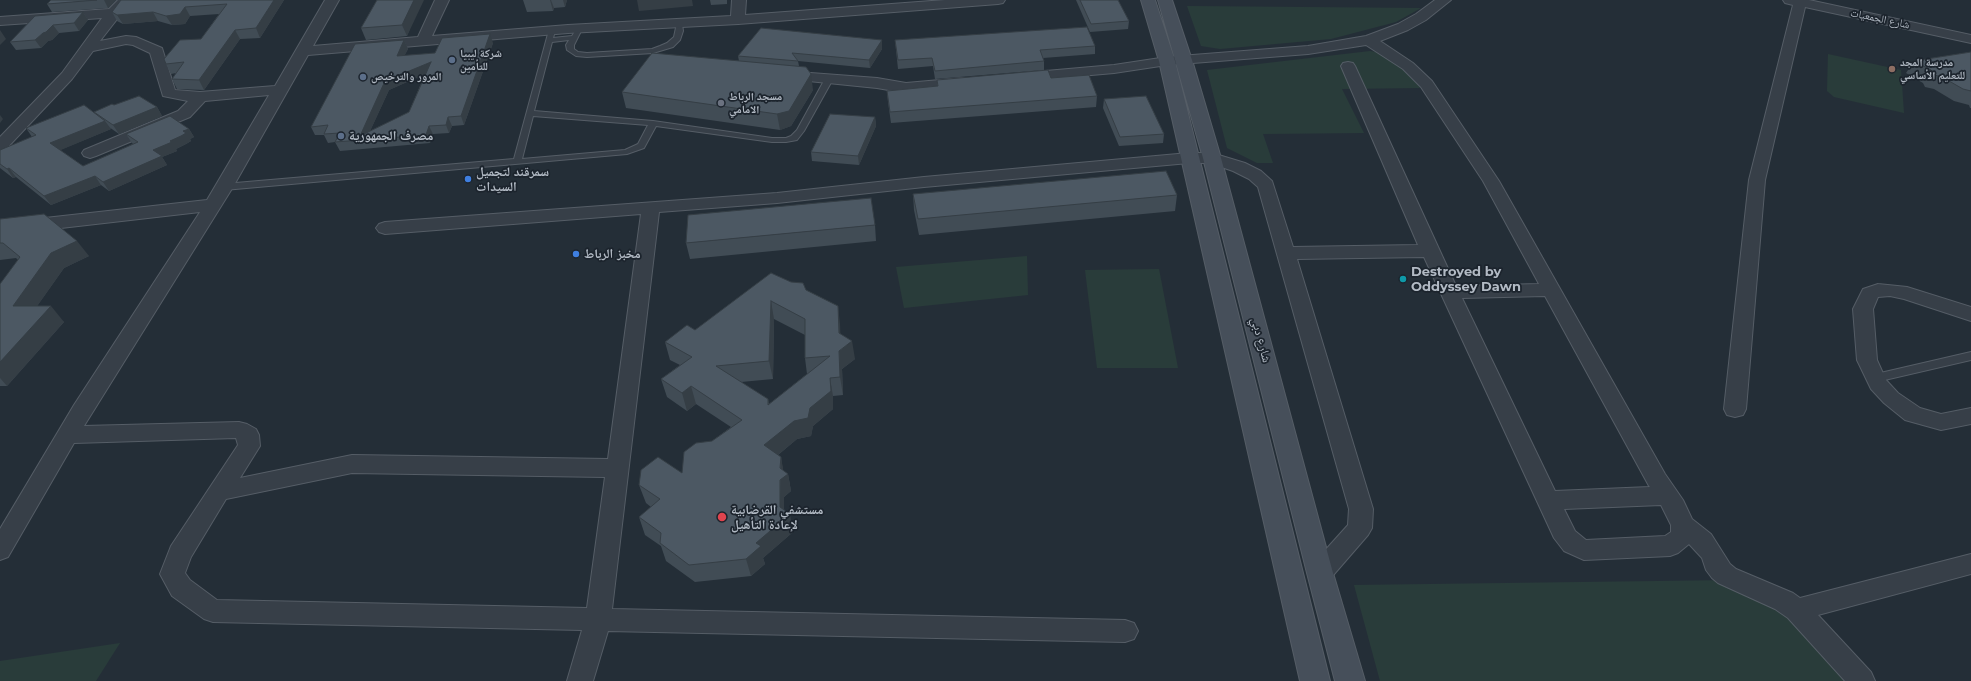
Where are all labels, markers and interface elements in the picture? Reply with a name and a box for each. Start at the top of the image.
street label: شارع الجمعيات [1849,6,1911,32]
place label: شركة ليبيا للتأمين [460,47,502,73]
marker: شركة ليبيا للتأمين [447,55,457,65]
place label: مدرسة المجد للتعليم الأساسي [1900,56,1965,82]
marker: مدرسة المجد للتعليم الأساسي [1887,64,1897,74]
place label: المرور والترخيص [371,70,442,84]
marker: المرور والترخيص [358,72,368,82]
place label: مسجد الرباط الامامي [729,90,782,116]
marker: مسجد الرباط الامامي [716,98,726,108]
place label: مصرف الجمهورية [349,128,433,144]
marker: مصرف الجمهورية [336,131,346,141]
place label: سمرقند لتجميل السيدات [476,164,549,195]
marker: سمرقند لتجميل السيدات [463,174,473,184]
place label: مخبز الرباط [584,246,641,262]
marker: مخبز الرباط [571,249,581,259]
place label: Destroyed by Oddyssey Dawn [1411,264,1521,295]
marker: Destroyed by Oddyssey Dawn [1398,274,1408,284]
street label: شارع دبي [1248,316,1274,364]
place label: مستشفي القرضابية لإعادة التأهيل [731,502,823,533]
marker: مستشفي القرضابية لإعادة التأهيل [716,511,728,523]

